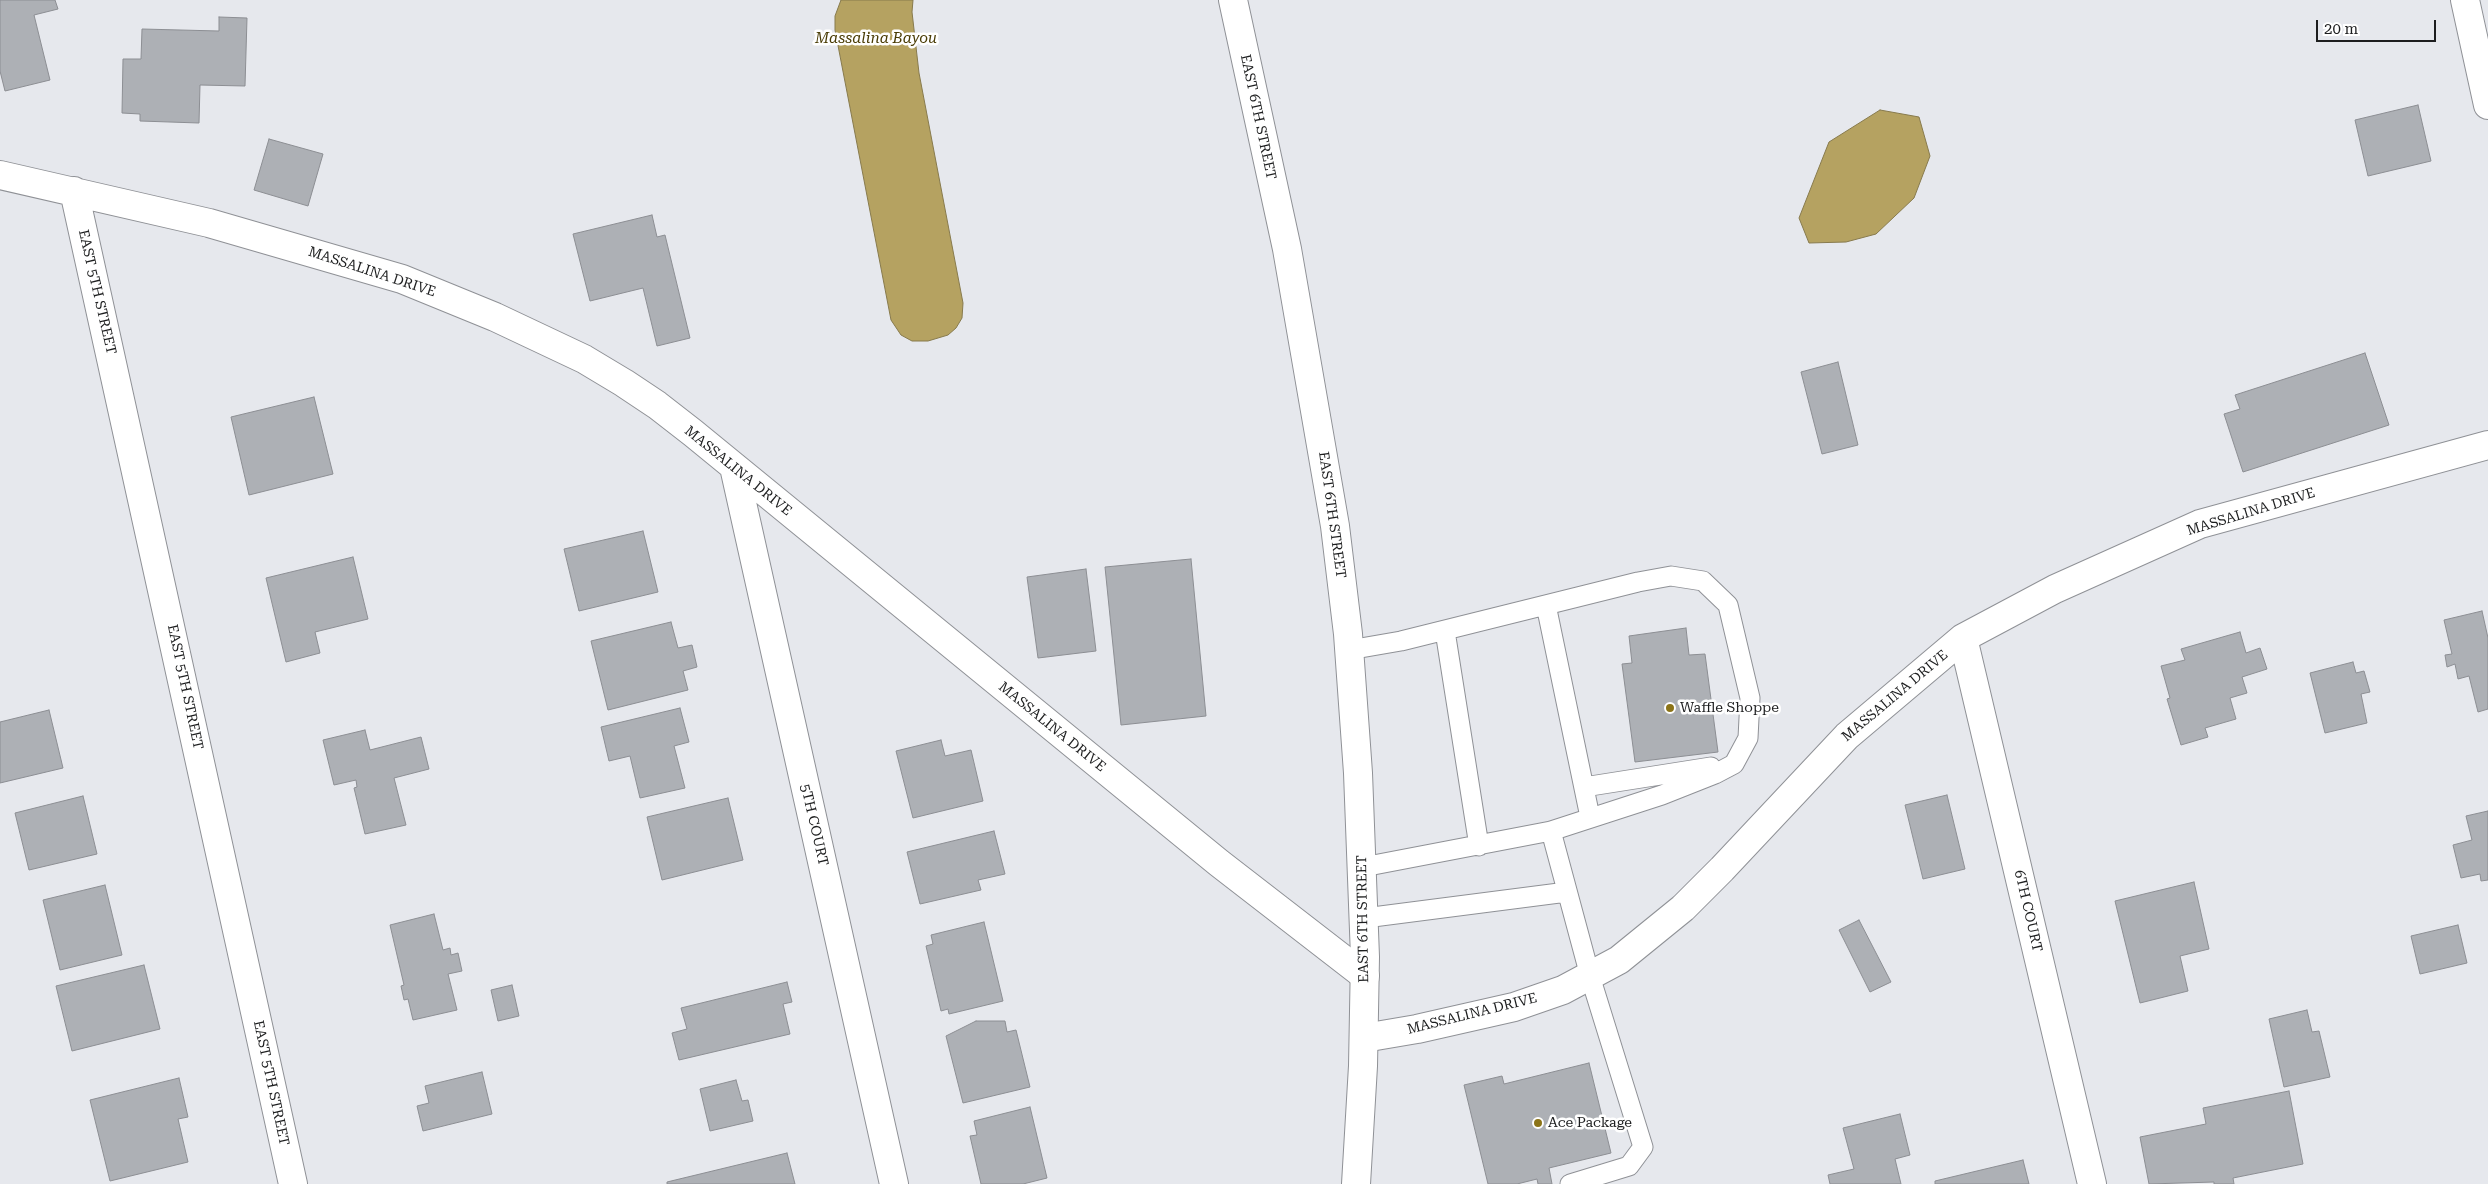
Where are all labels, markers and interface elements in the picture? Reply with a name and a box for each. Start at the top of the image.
scale bar [2318,10,2438,42]
text: 20 m [2324,20,2358,38]
water label: Massalina Bayou [815,30,937,48]
street label: EAST 6TH STREET [1237,53,1279,181]
street label: EAST 5TH STREET [74,228,120,356]
street label: MASSALINA DRIVE [306,243,438,301]
street label: MASSALINA DRIVE [681,423,795,519]
street label: EAST 6TH STREET [1315,451,1349,579]
street label: MASSALINA DRIVE [2185,485,2317,539]
street label: EAST 5TH STREET [164,623,206,751]
street label: MASSALINA DRIVE [1839,647,1951,745]
street label: MASSALINA DRIVE [995,679,1109,775]
place label: Waffle Shoppe [1680,700,1779,716]
marker: Waffle Shoppe [1664,702,1676,714]
street label: 5TH COURT [796,782,832,868]
street label: EAST 6TH STREET [1353,855,1373,983]
street label: 6TH COURT [2010,868,2046,954]
street label: MASSALINA DRIVE [1405,990,1539,1038]
street label: EAST 5TH STREET [250,1019,292,1147]
place label: Ace Package [1548,1115,1632,1131]
marker: Ace Package [1532,1117,1544,1129]

